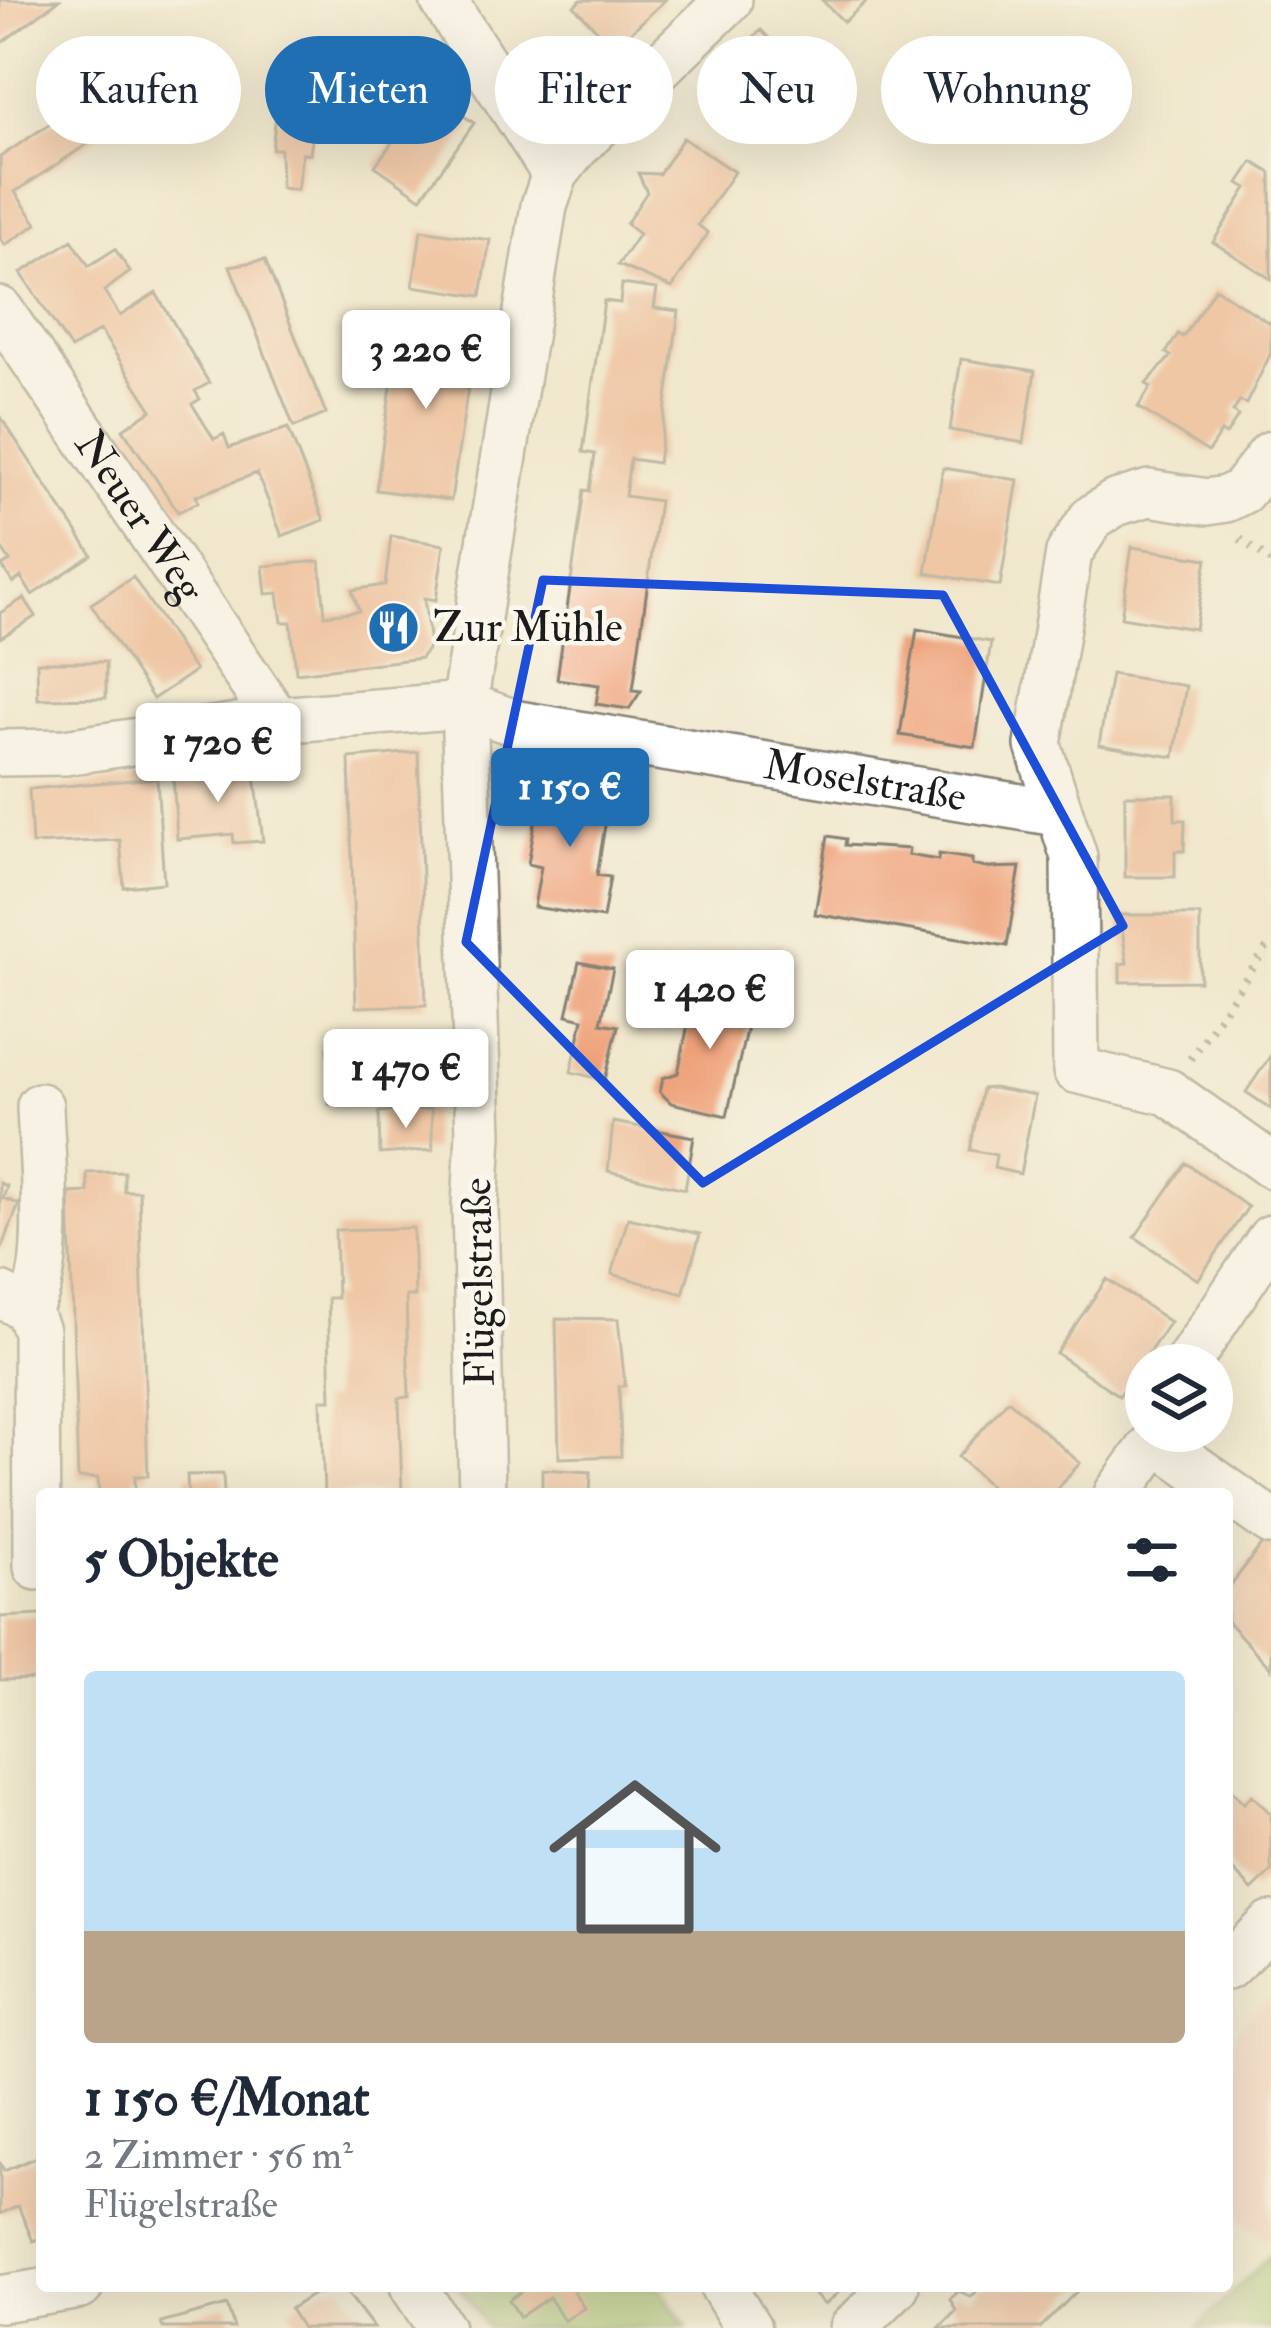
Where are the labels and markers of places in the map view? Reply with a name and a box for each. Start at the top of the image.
pin: 3 220 € [315,310,537,412]
restaurant icon: Zur Mühle [366,600,422,656]
place label: Zur Mühle [433,602,623,654]
pin: 1 720 € [107,703,329,805]
pin: 1 150 € [459,748,681,850]
pin: 1 420 € [599,950,821,1052]
pin: 1 470 € [295,1029,517,1131]

